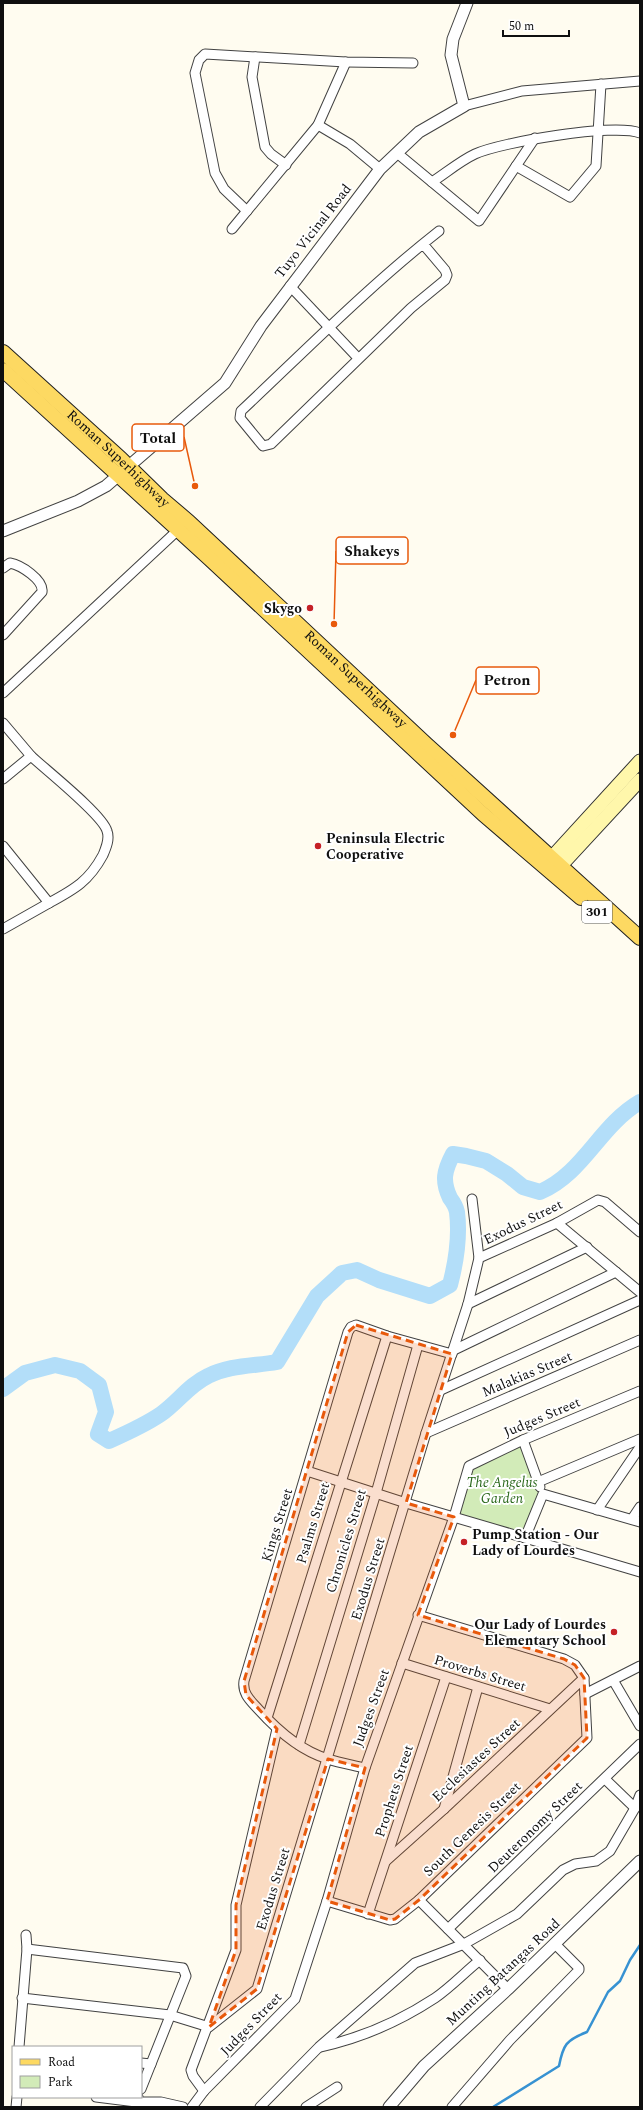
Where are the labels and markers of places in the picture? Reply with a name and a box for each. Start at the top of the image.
callout: Total [132,424,184,451]
callout: Shakeys [336,537,408,564]
place label: Skygo [264,598,302,619]
marker: Skygo [305,603,315,613]
callout: Petron [476,667,539,694]
place label: Peninsula Electric Cooperative [326,828,445,865]
marker: Peninsula Electric Cooperative [313,841,323,851]
place label: Pump Station - Our Lady of Lourdes [472,1524,599,1561]
marker: Pump Station - Our Lady of Lourdes [459,1537,469,1547]
place label: Our Lady of Lourdes Elementary School [474,1614,606,1651]
marker: Our Lady of Lourdes Elementary School [609,1627,619,1637]

